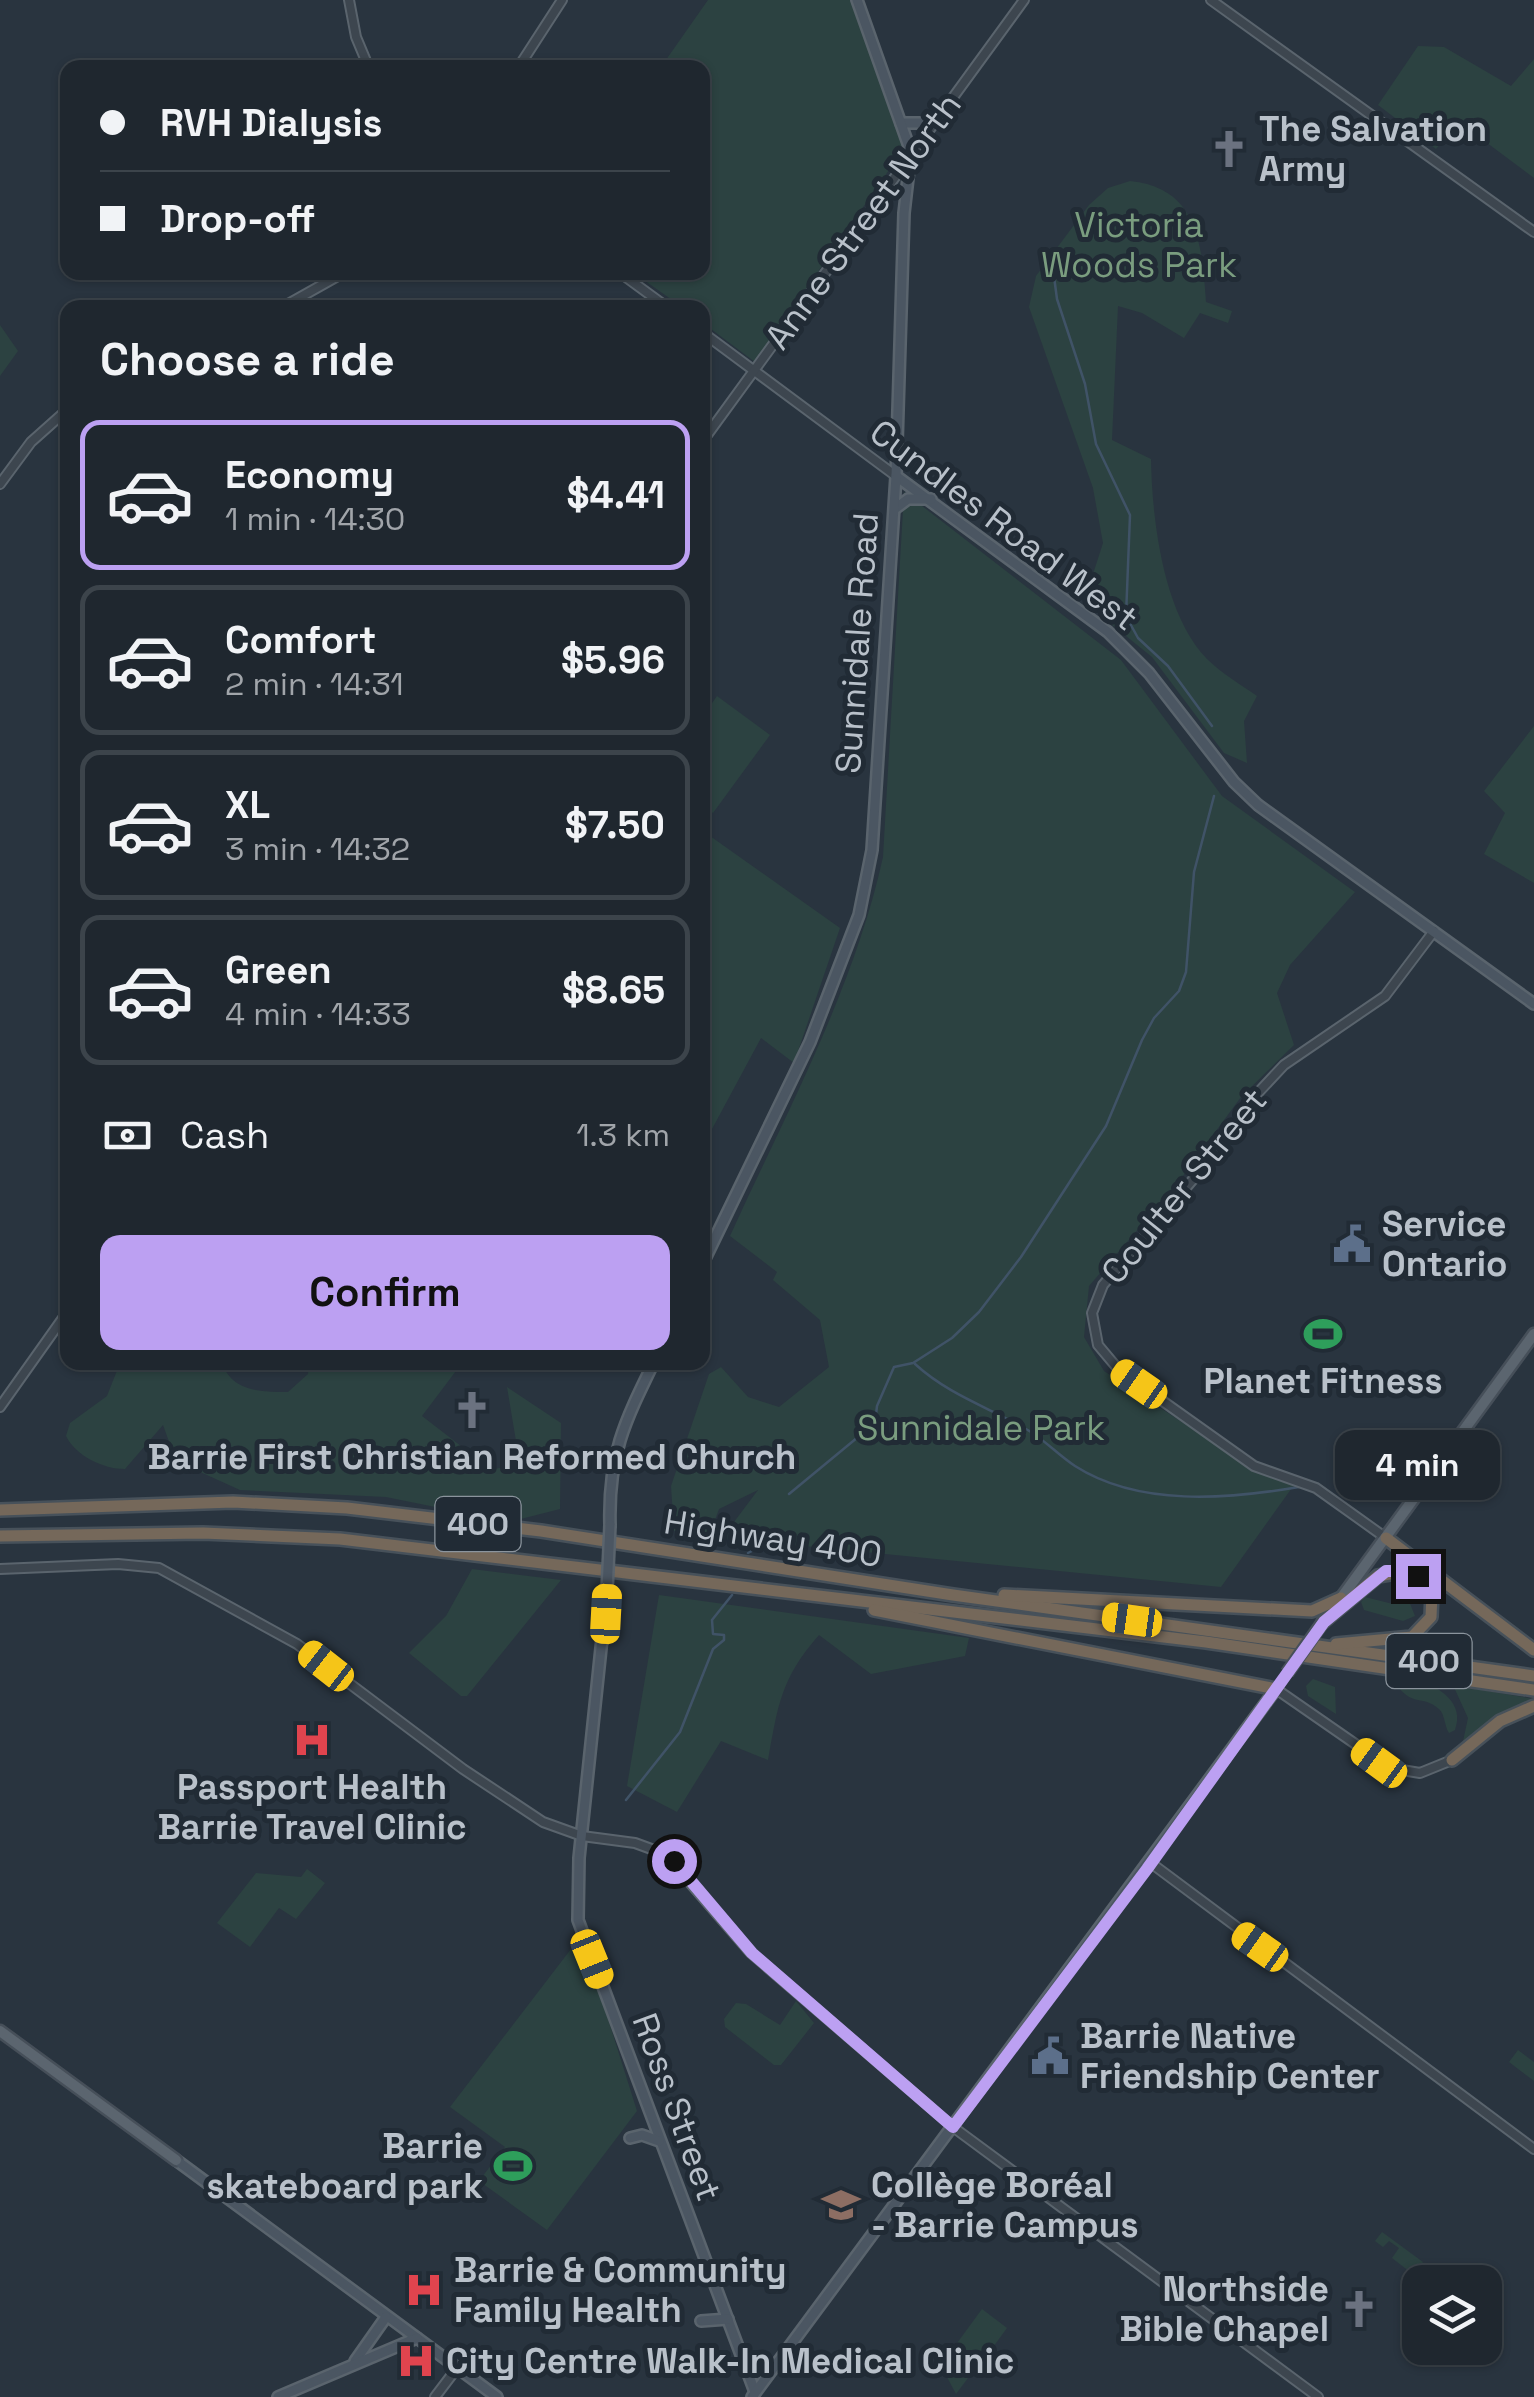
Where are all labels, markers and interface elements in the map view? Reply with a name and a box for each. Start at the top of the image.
street label: Anne Street North [755,84,971,358]
text: RVH Dialysis [160,99,382,147]
place label: The Salvation Army [1259,107,1487,191]
church icon: The Salvation Army [1208,128,1250,170]
text: Drop-off [160,195,315,243]
park label: Victoria Woods Park [1041,203,1237,287]
text: Choose a ride [100,331,395,388]
street label: Cundles Road West [861,410,1147,640]
icon: car [105,450,195,540]
text: Economy [225,451,394,499]
text: $4.41 [567,471,665,519]
text: 1 min · 14:30 [225,499,405,539]
street label: Sunnidale Road [826,511,888,775]
icon: car [105,615,195,705]
text: Comfort [225,616,376,664]
text: $5.96 [561,636,665,684]
text: 2 min · 14:31 [225,664,404,704]
icon: car [105,780,195,870]
text: XL [225,781,270,829]
text: $7.50 [565,801,665,849]
text: 3 min · 14:32 [225,829,410,869]
icon: car [105,945,195,1035]
text: Green [225,946,332,994]
text: $8.65 [562,966,665,1014]
text: 4 min · 14:33 [225,994,411,1034]
street label: Coulter Street [1092,1079,1276,1293]
icon: cash [100,1108,155,1163]
text: Cash [180,1111,269,1159]
text: 1.3 km [576,1115,670,1155]
place label: Service Ontario [1382,1202,1508,1286]
public building icon: Service Ontario [1331,1223,1373,1265]
button: Confirm [100,1235,670,1350]
sports icon: Planet Fitness [1302,1313,1344,1355]
car [1106,1355,1172,1413]
place label: Planet Fitness [1203,1359,1443,1403]
church icon: Barrie First Christian Reformed Church [451,1389,493,1431]
park label: Sunnidale Park [857,1406,1105,1450]
callout: 4 min [1336,1431,1500,1501]
place label: Barrie First Christian Reformed Church [148,1435,796,1479]
text: 4 min [1375,1445,1460,1485]
road number: 400 [436,1497,520,1551]
street label: Highway 400 [661,1499,885,1577]
route end [1396,1554,1441,1599]
car [589,1583,623,1645]
car [1100,1601,1164,1639]
road number: 400 [1386,1634,1472,1688]
car [293,1636,359,1696]
hospital icon: Passport Health Barrie Travel Clinic [291,1719,333,1761]
car [1346,1733,1412,1793]
place label: Passport Health Barrie Travel Clinic [157,1765,467,1849]
route start [652,1839,697,1884]
car [1227,1918,1293,1976]
car [567,1926,617,1992]
street label: Ross Street [623,2007,731,2207]
place label: Barrie Native Friendship Center [1080,2014,1380,2098]
public building icon: Barrie Native Friendship Center [1029,2035,1071,2077]
place label: Barrie skateboard park [206,2124,483,2208]
sports icon: Barrie skateboard park [492,2145,534,2187]
place label: Collège Boréal - Barrie Campus [871,2163,1139,2247]
school or university icon: Collège Boréal - Barrie Campus [820,2184,862,2226]
place label: Barrie & Community Family Health [454,2248,787,2332]
map controls [1402,2265,1502,2365]
button: layers [1402,2265,1502,2365]
place label: Northside Bible Chapel [1120,2267,1329,2351]
hospital icon: Barrie & Community Family Health [403,2269,445,2311]
church icon: Northside Bible Chapel [1338,2288,1380,2330]
place label: City Centre Walk-In Medical Clinic [446,2339,1014,2383]
hospital icon: City Centre Walk-In Medical Clinic [395,2340,437,2382]

